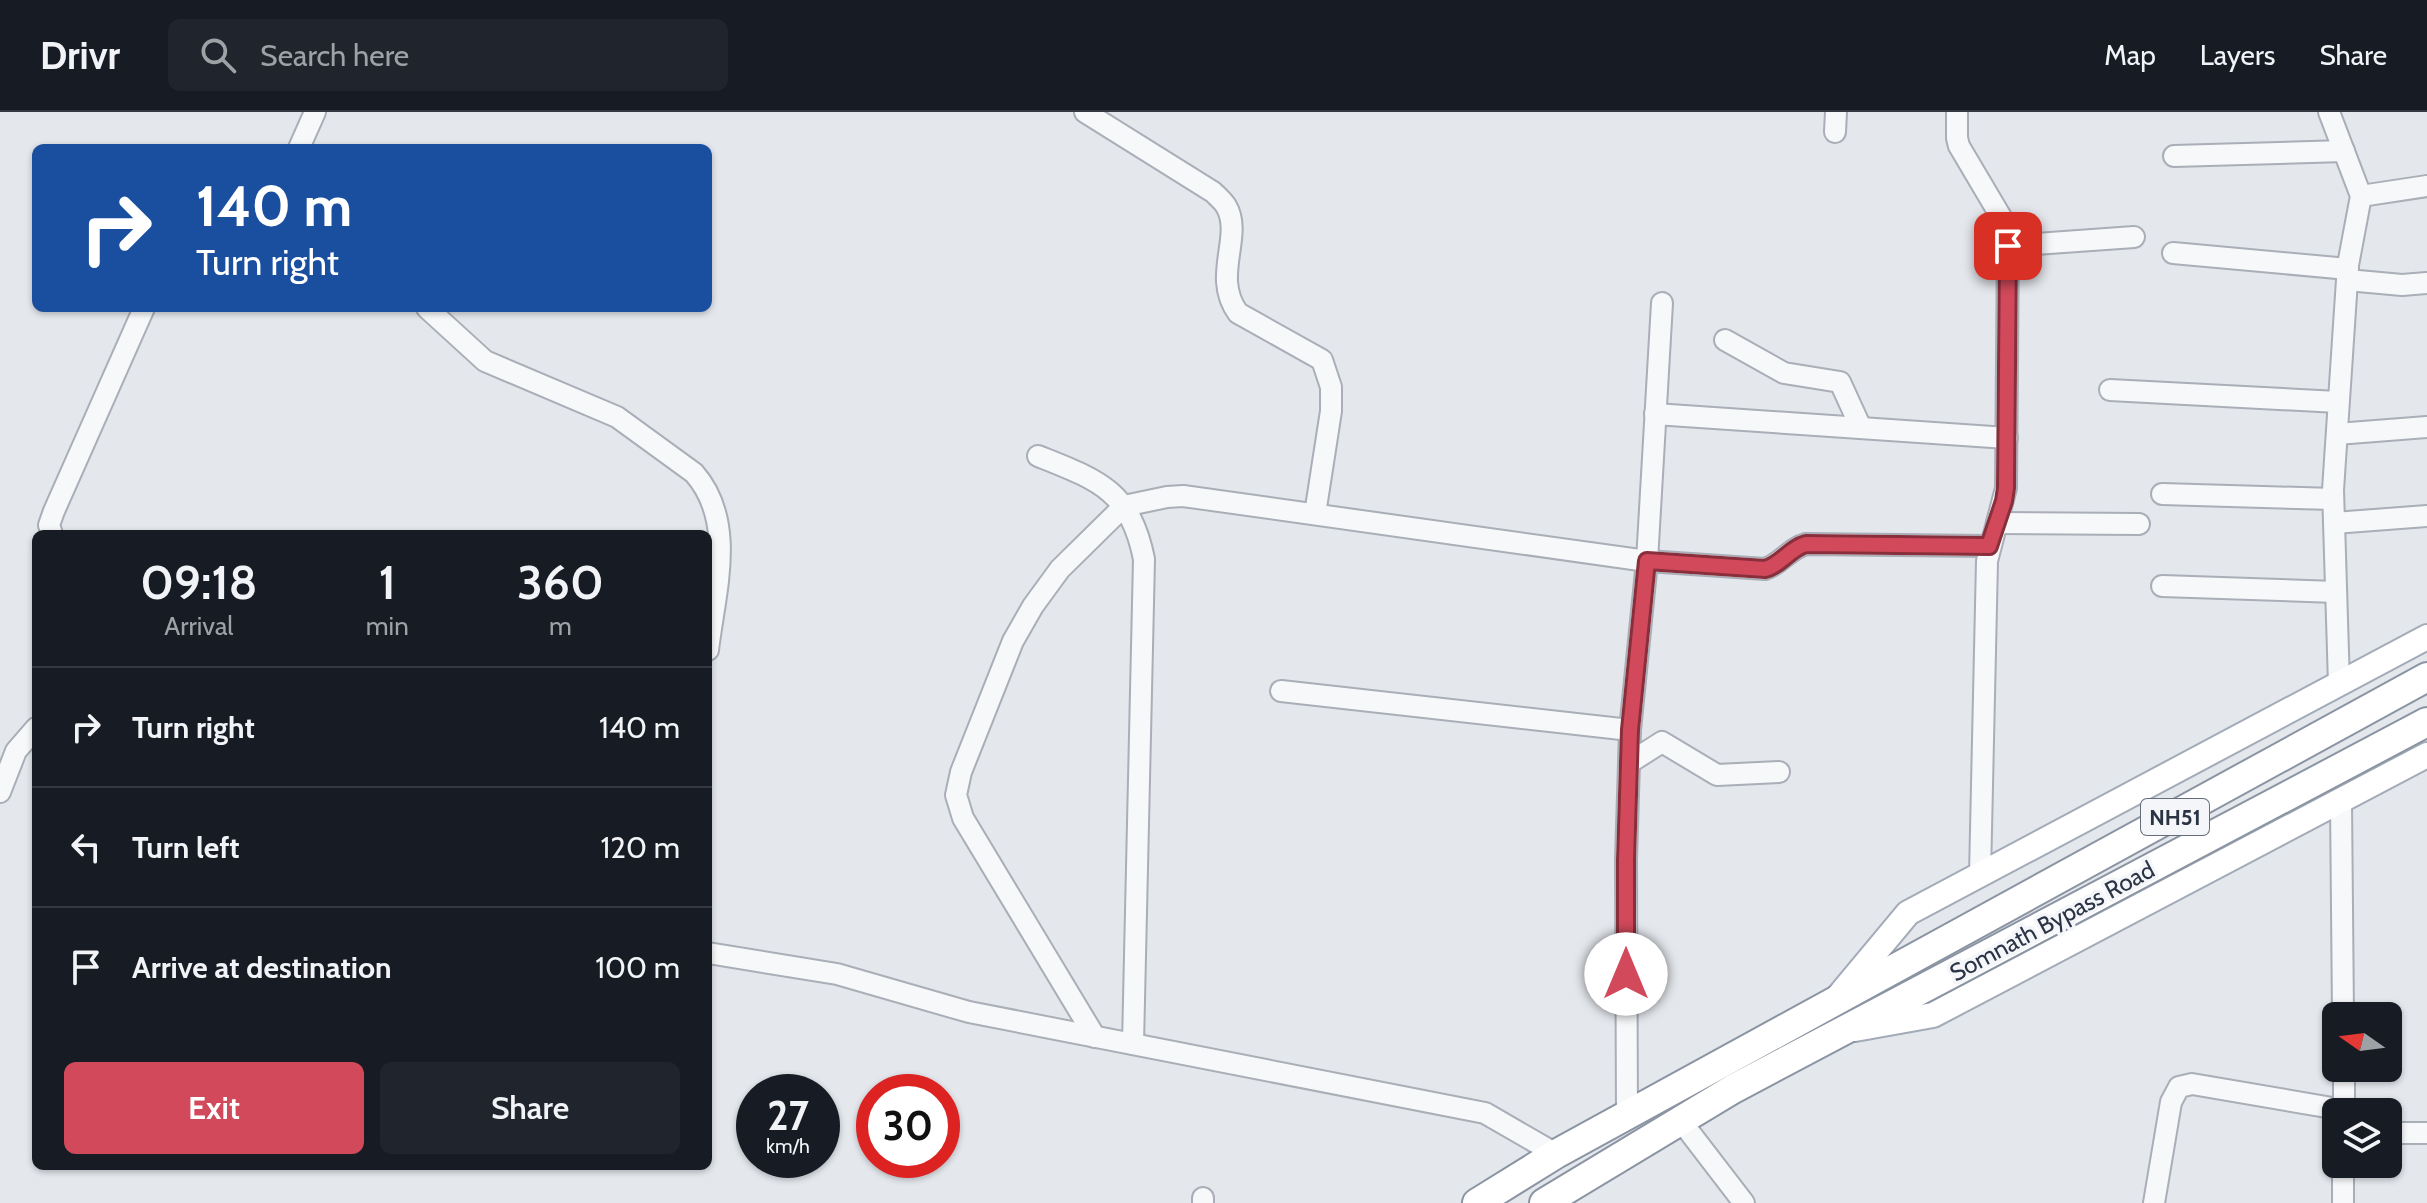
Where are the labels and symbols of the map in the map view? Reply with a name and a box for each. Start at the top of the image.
pin [1974,212,2042,280]
road number: NH51 [2141,799,2209,835]
street label: Somnath Bypass Road [1945,855,2159,987]
position arrow [1584,932,1668,1016]
north arrow [2322,1002,2402,1082]
speed limit sign: 30 [856,1074,960,1178]

